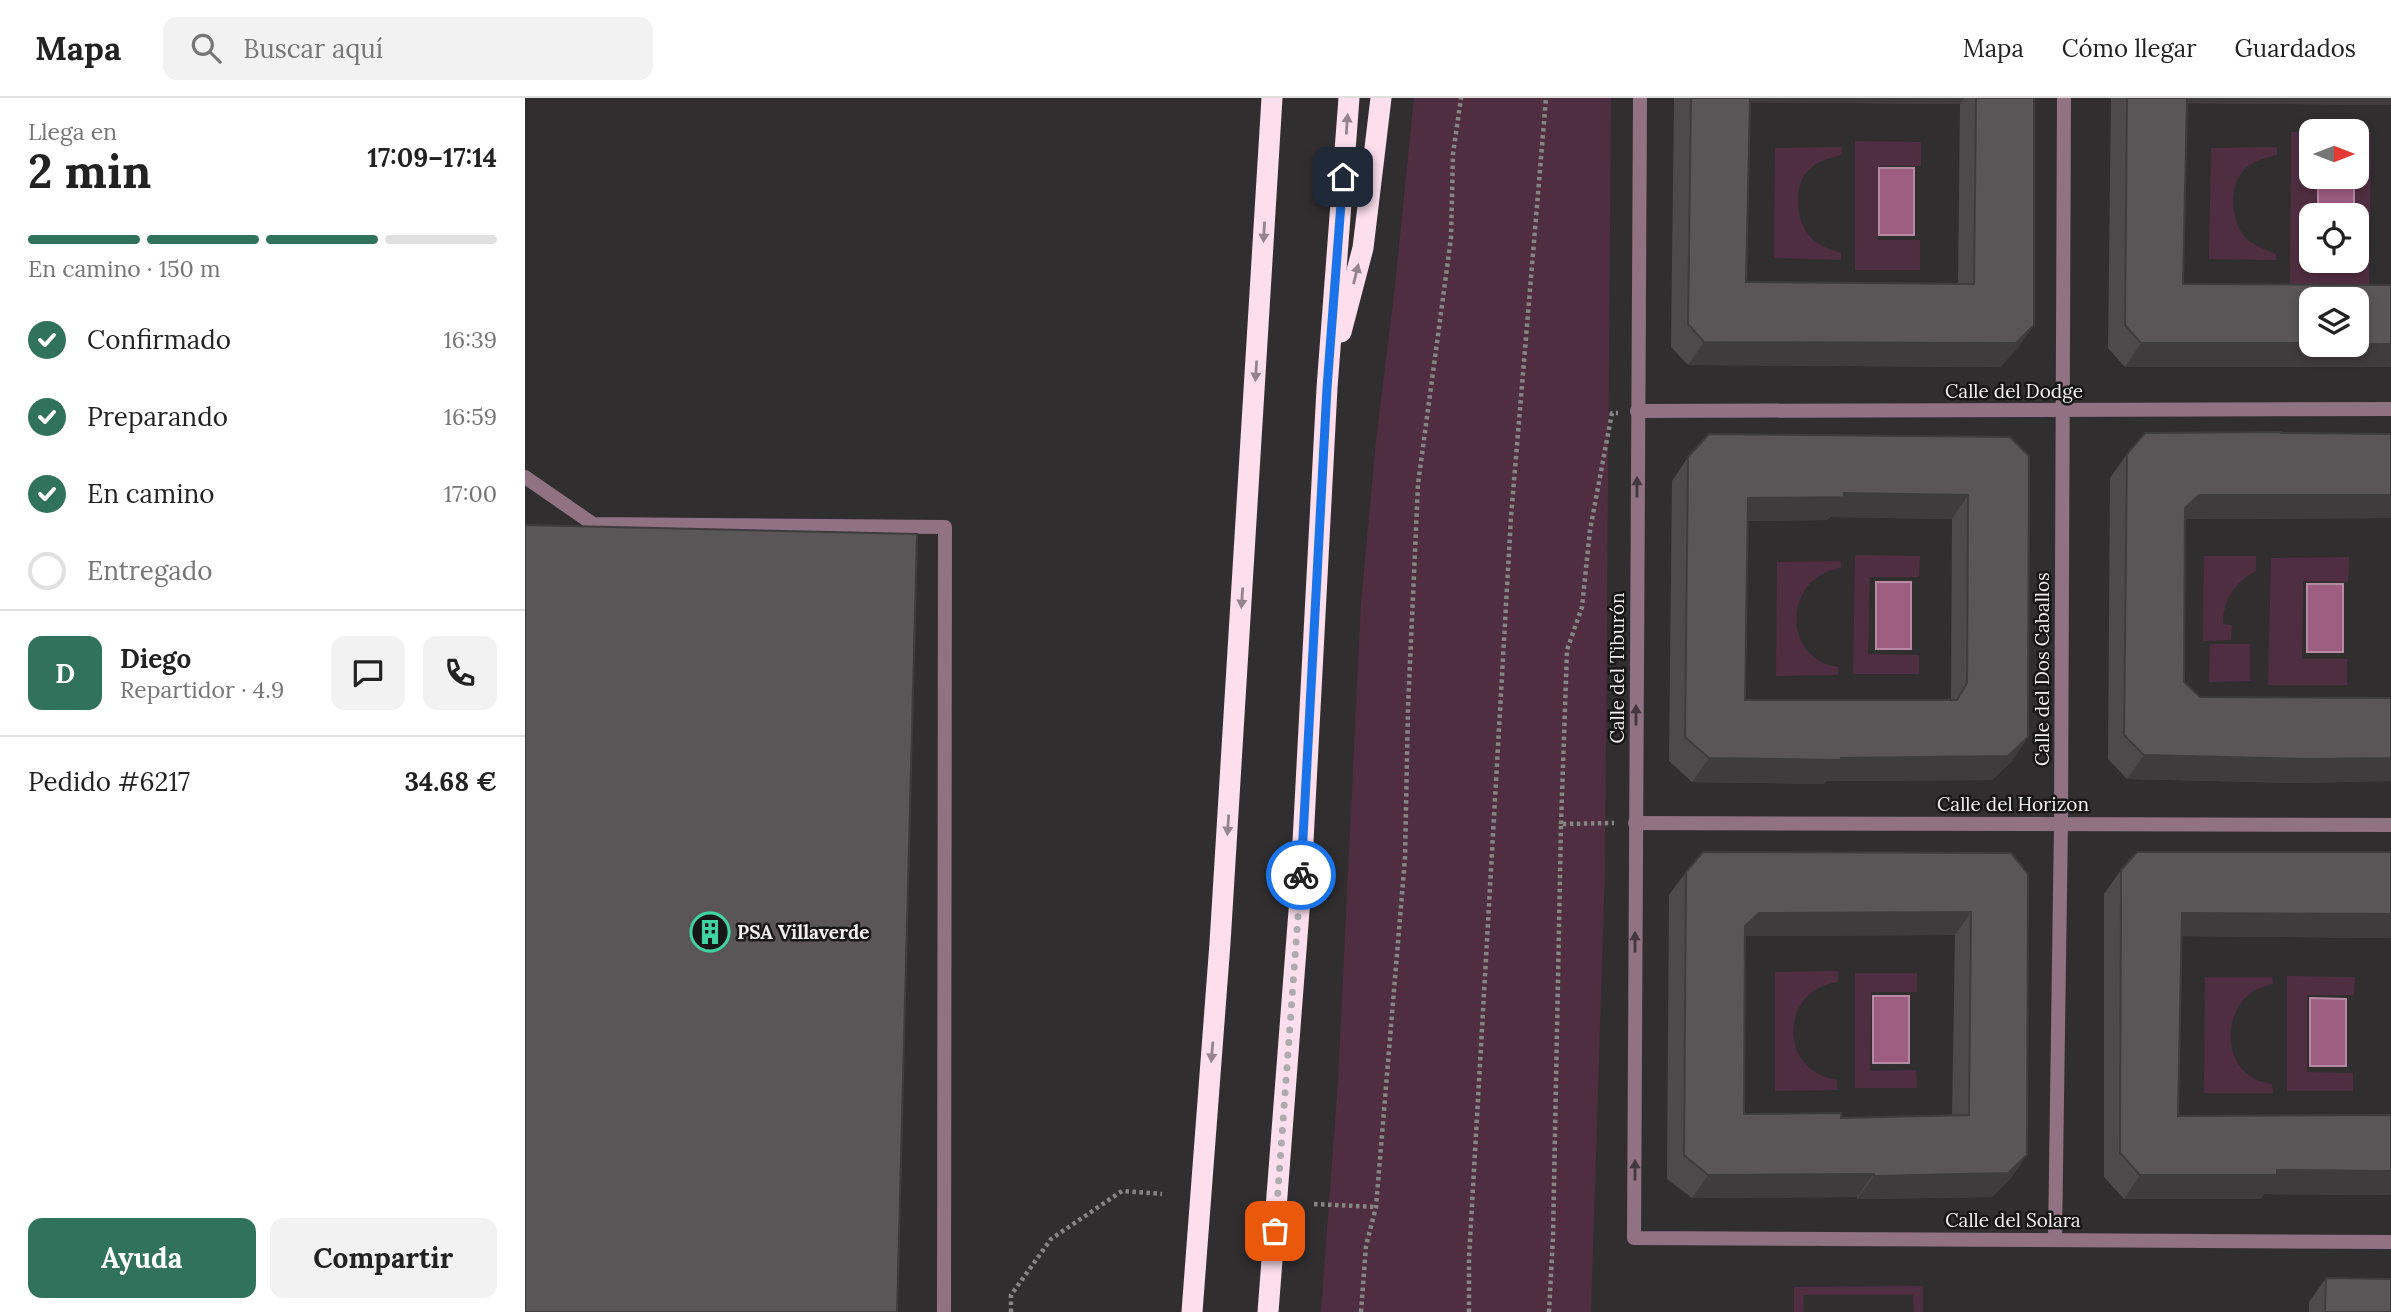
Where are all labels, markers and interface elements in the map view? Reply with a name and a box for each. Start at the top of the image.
search box [163,17,653,80]
text: Mapa [35,27,121,69]
icon: search [187,29,225,67]
text: Buscar aquí [243,32,383,65]
text: Mapa [1963,33,2024,64]
text: Cómo llegar [2062,33,2197,64]
text: Guardados [2235,33,2356,64]
one-way arrow [1342,113,1353,135]
text: Llega en [28,117,117,146]
north arrow [2299,119,2369,189]
map controls [2299,119,2369,357]
text: 17:09–17:14 [368,141,497,174]
text: 2 min [28,142,151,201]
pin [1313,147,1373,207]
icon: home [1324,158,1362,196]
button: locate [2299,203,2369,273]
one-way arrow [1258,222,1269,244]
text: En camino · 150 m [28,254,220,283]
one-way arrow [1351,263,1362,285]
button: layers [2299,287,2369,357]
icon: check [28,321,66,359]
text: Confirmado [87,323,231,356]
text: 16:39 [443,325,497,354]
one-way arrow [1250,360,1261,382]
street label: Calle del Dodge [1945,379,2083,403]
icon: check [28,398,66,436]
text: Preparando [87,400,228,433]
text: 16:59 [444,402,497,431]
icon: check [28,475,66,513]
one-way arrow [1631,476,1643,498]
text: En camino [87,477,215,510]
text: 17:00 [444,479,497,508]
text: Entregado [87,554,213,587]
street label: Calle del Dos Caballos [2030,572,2054,766]
one-way arrow [1236,587,1247,609]
street label: Calle del Tiburón [1605,592,1629,744]
button: chat [331,636,405,710]
button: phone [423,636,497,710]
text: Diego [120,642,191,675]
text: D [55,657,75,690]
text: Repartidor · 4.9 [120,675,284,704]
one-way arrow [1630,704,1642,726]
text: Pedido #6217 [28,765,190,798]
text: 34.68 € [404,765,497,798]
street label: Calle del Horizon [1937,792,2089,816]
one-way arrow [1222,814,1233,836]
courier [1266,840,1336,910]
icon: bike [1282,856,1320,894]
building icon: PSA Villaverde [689,911,731,953]
place label: PSA Villaverde [737,920,870,944]
one-way arrow [1629,931,1641,953]
one-way arrow [1206,1041,1217,1063]
one-way arrow [1629,1159,1641,1181]
pin [1245,1201,1305,1261]
street label: Calle del Solara [1945,1208,2081,1232]
icon: bag [1256,1212,1294,1250]
button: Ayuda [28,1218,256,1298]
button: Compartir [270,1218,497,1298]

